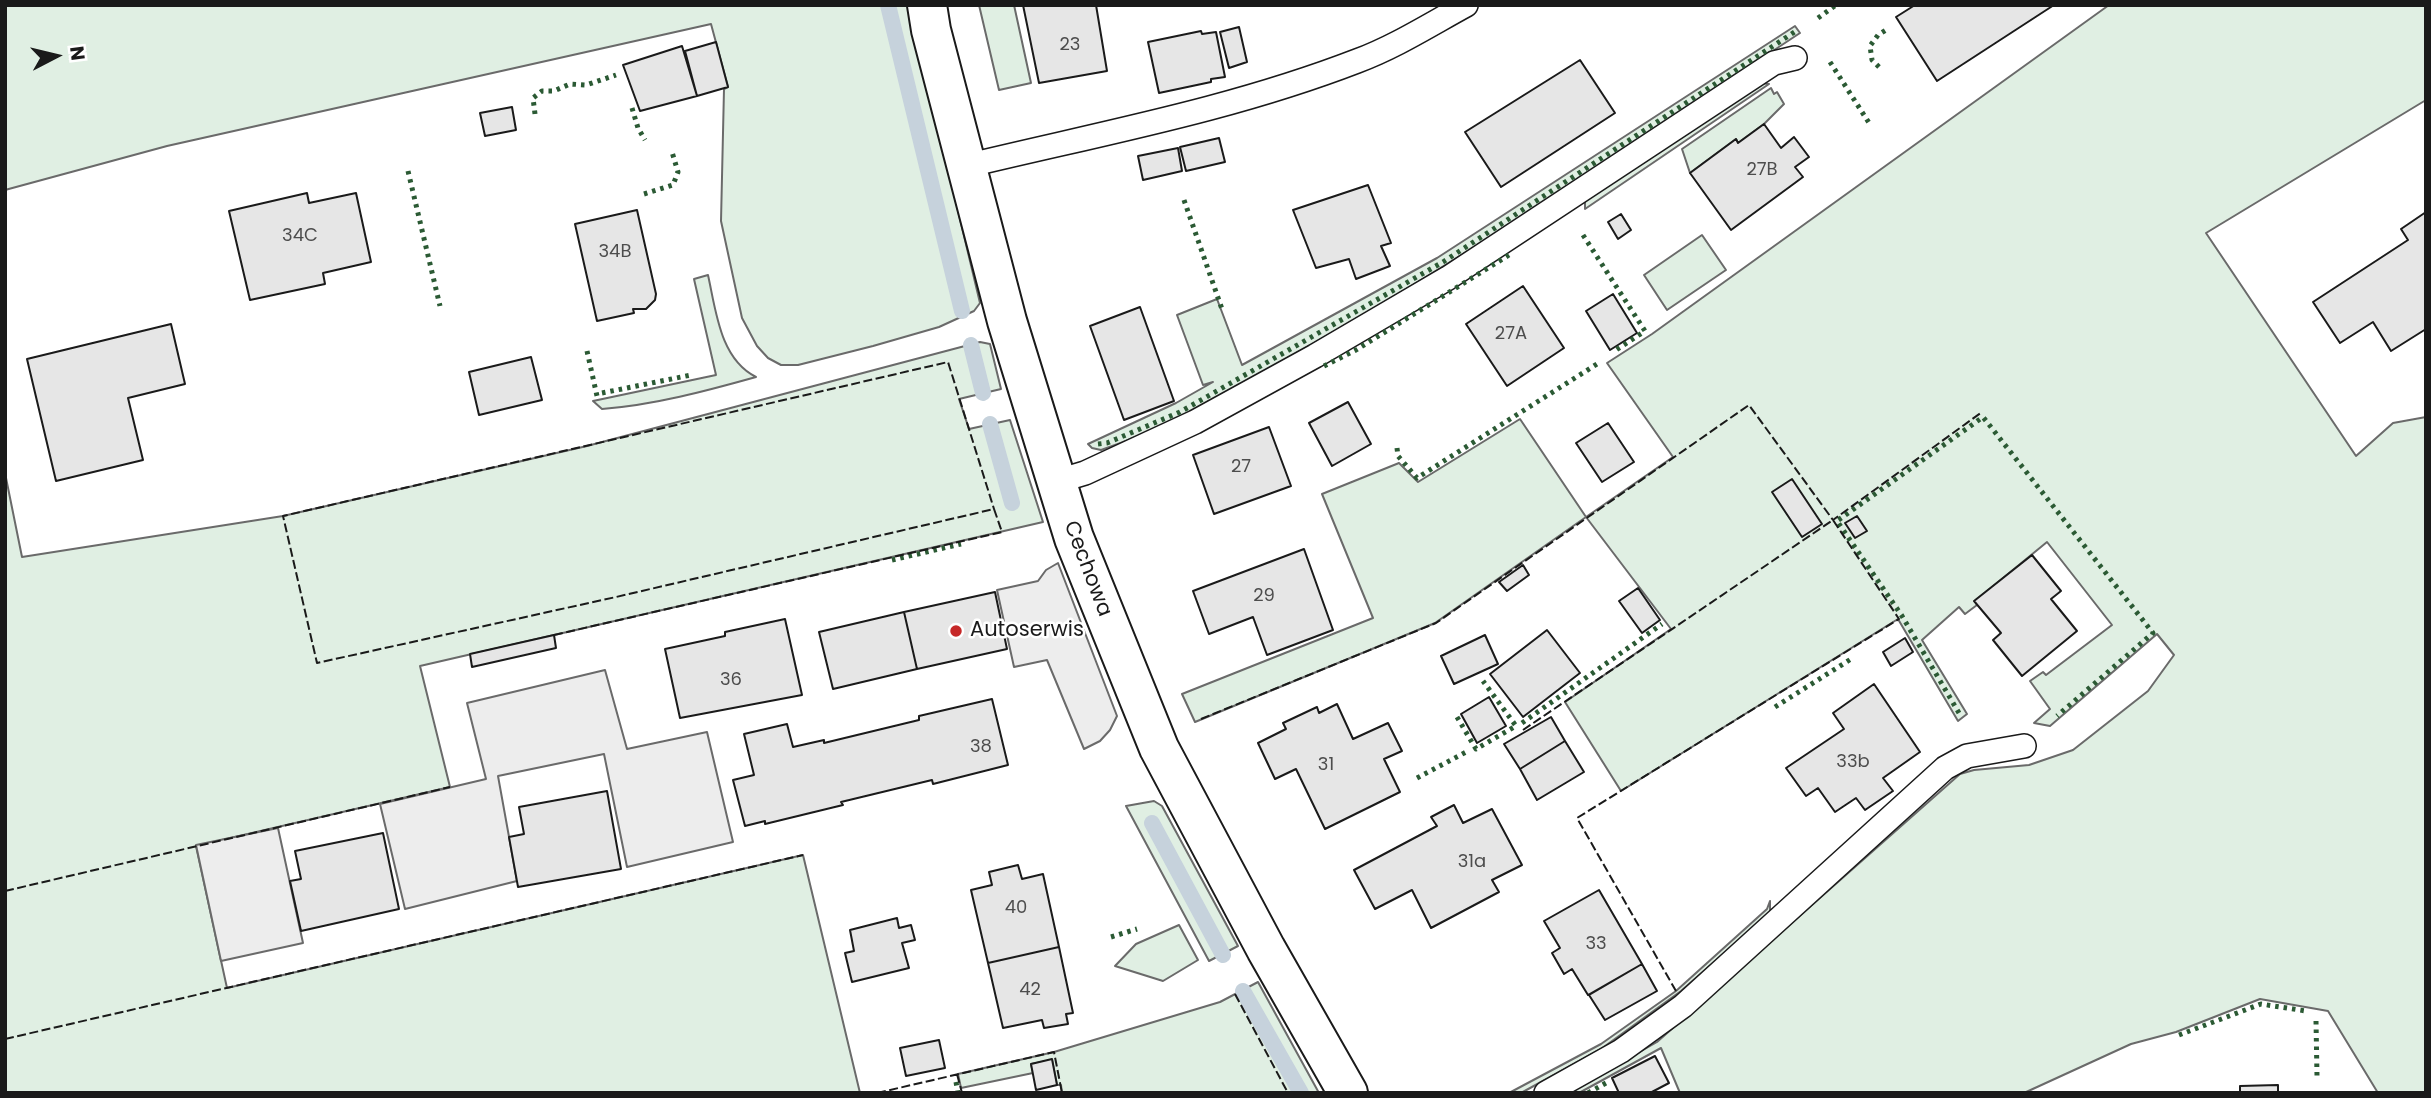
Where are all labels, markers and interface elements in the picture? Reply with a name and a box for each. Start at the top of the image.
north arrow [21,21,91,91]
house number: 23 [1060,34,1080,56]
text: N [63,45,92,62]
house number: 27B [1746,159,1778,181]
house number: 34C [282,225,318,247]
house number: 34B [599,241,631,263]
house number: 27A [1495,323,1527,345]
house number: 27 [1231,456,1251,478]
street label: Cechowa [1057,518,1117,620]
house number: 29 [1253,585,1275,607]
place label: Autoserwis [970,618,1084,644]
marker: Autoserwis [948,623,964,639]
house number: 36 [720,669,742,691]
house number: 38 [970,736,992,758]
house number: 33b [1836,751,1870,773]
house number: 31 [1318,754,1334,776]
house number: 31a [1458,851,1486,873]
house number: 40 [1005,897,1027,919]
house number: 33 [1585,933,1607,955]
house number: 42 [1019,979,1041,1001]

